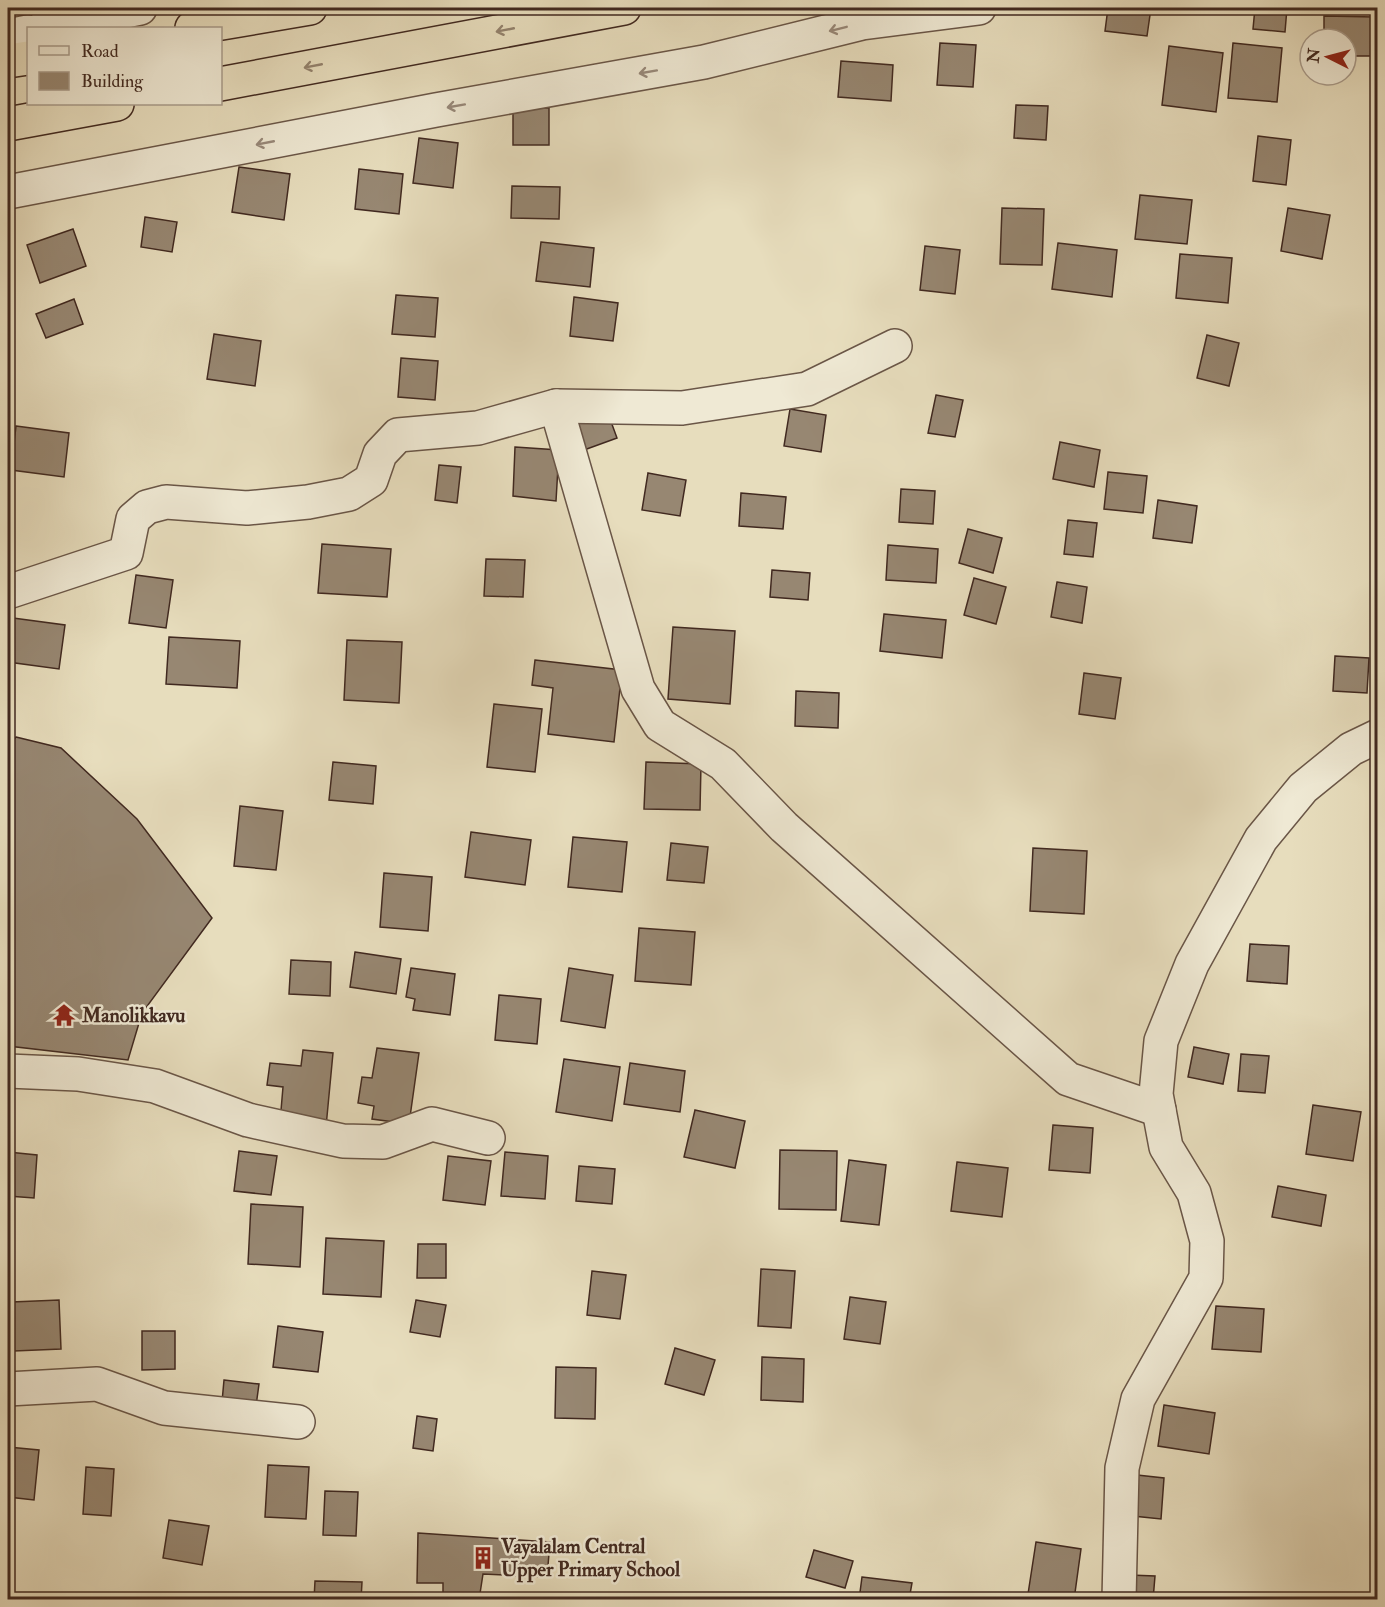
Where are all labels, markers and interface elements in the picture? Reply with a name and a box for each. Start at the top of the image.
one-way arrow [829,24,848,35]
one-way arrow [495,25,515,36]
legend [27,27,222,105]
north arrow [1298,27,1358,87]
text: Road [81,40,119,63]
text: N [1303,47,1325,65]
one-way arrow [304,61,323,72]
one-way arrow [639,67,659,78]
text: Building [81,70,144,93]
one-way arrow [447,101,467,112]
one-way arrow [255,138,275,149]
temple icon: Manolikkavu [51,1002,77,1028]
place label: Manolikkavu [81,1003,186,1028]
place label: Vayalalam Central Upper Primary School [500,1534,681,1583]
building icon: Vayalalam Central Upper Primary School [470,1545,496,1571]

